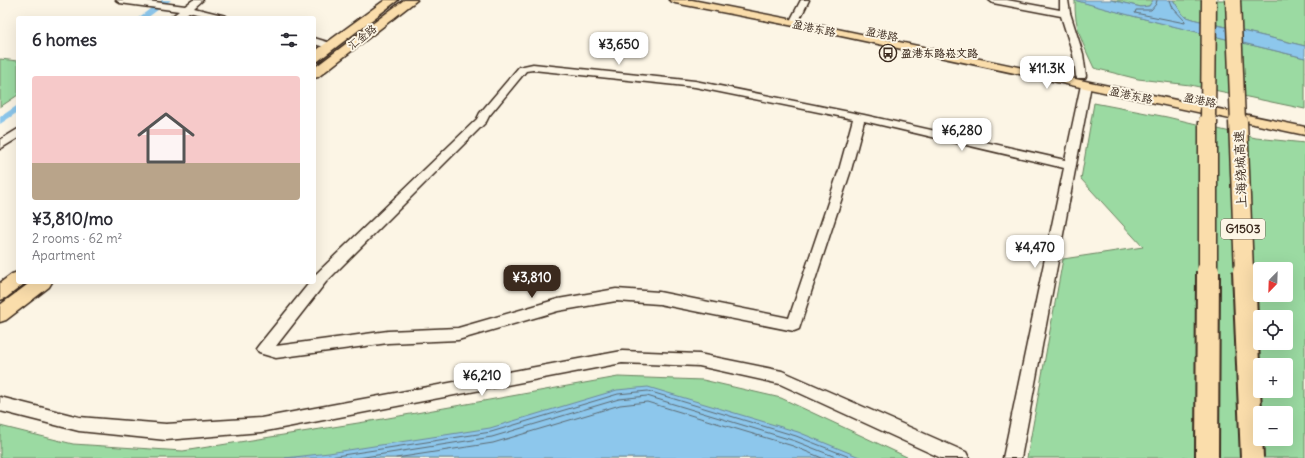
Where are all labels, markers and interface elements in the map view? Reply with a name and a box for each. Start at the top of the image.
street label: 盈港东路 [791,17,837,39]
street label: 汇金路 [345,21,379,53]
street label: 盈港路 [864,24,900,44]
text: 6 homes [32,29,97,51]
icon: filters [278,29,300,51]
pin: ¥3,650 [586,32,652,66]
text: ¥3,650 [598,36,640,53]
bus stop icon: 盈港东路崧文路 [878,43,898,63]
place label: 盈港东路崧文路 [901,46,978,60]
pin: ¥11.3K [1014,56,1080,90]
text: ¥11.3K [1029,60,1065,77]
street label: 盈港东路 [1108,84,1154,106]
street label: 盈港路 [1182,90,1218,110]
icon: home [130,102,202,174]
pin: ¥6,280 [929,118,995,152]
text: ¥6,280 [941,122,983,139]
street label: 上海绕城高速 [1231,130,1250,208]
text: ¥3,810/mo [32,208,113,230]
road number: G1503 [1221,219,1265,239]
text: 2 rooms · 62 m² [32,230,122,247]
pin: ¥4,470 [1002,235,1068,269]
text: ¥4,470 [1015,239,1055,256]
text: Apartment [32,247,95,264]
north arrow [1253,262,1293,302]
map controls [1253,262,1293,446]
pin: ¥3,810 [499,265,565,299]
text: ¥3,810 [513,269,551,286]
button: locate [1253,310,1293,350]
button: + [1253,358,1293,398]
pin: ¥6,210 [449,363,515,397]
text: ¥6,210 [463,367,501,384]
button: − [1253,406,1293,446]

